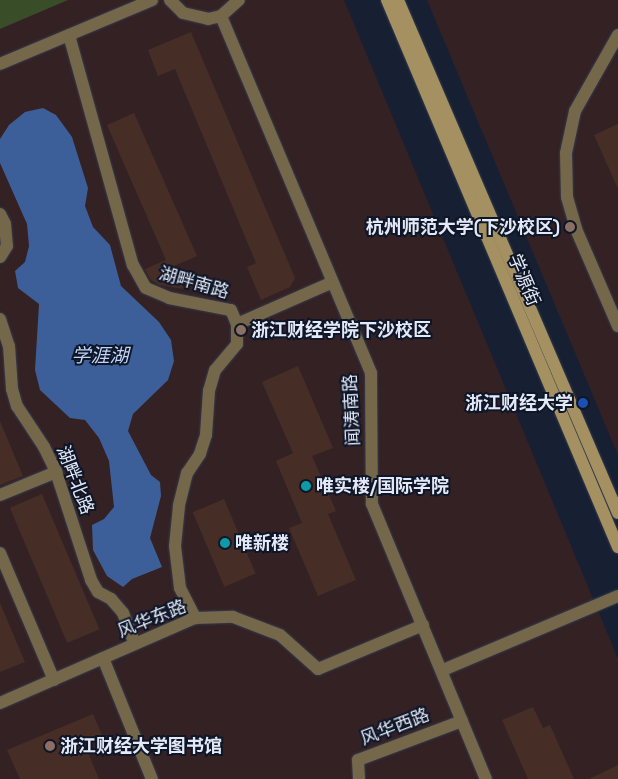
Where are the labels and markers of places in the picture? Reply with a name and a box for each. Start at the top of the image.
place label: 杭州师范大学(下沙校区) [366,216,560,238]
marker: 杭州师范大学(下沙校区) [564,221,576,233]
place label: 浙江财经学院下沙校区 [251,319,431,341]
marker: 浙江财经学院下沙校区 [235,324,247,336]
place label: 浙江财经大学 [465,392,573,414]
marker: 浙江财经大学 [577,397,589,409]
place label: 唯实楼/国际学院 [316,475,449,497]
marker: 唯实楼/国际学院 [300,480,312,492]
place label: 唯新楼 [235,532,289,554]
marker: 唯新楼 [219,537,231,549]
place label: 浙江财经大学图书馆 [60,735,222,757]
marker: 浙江财经大学图书馆 [44,740,56,752]

